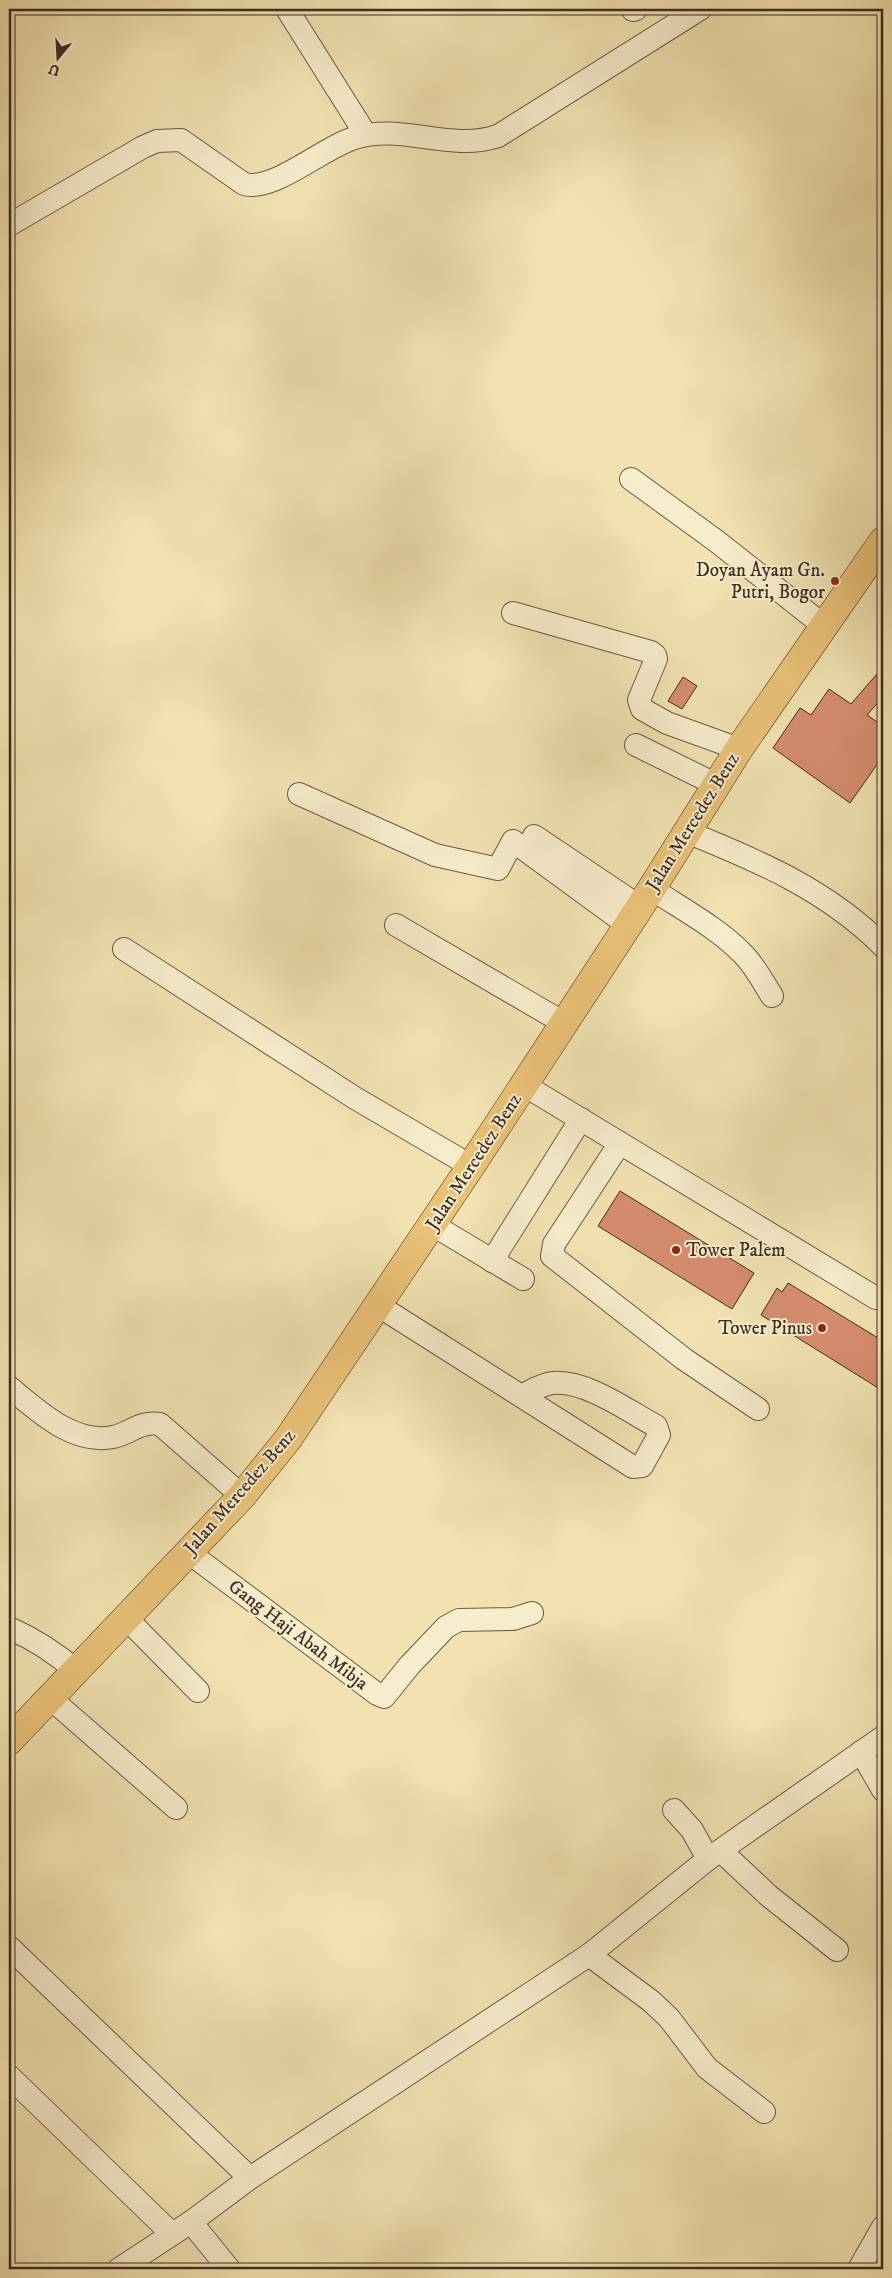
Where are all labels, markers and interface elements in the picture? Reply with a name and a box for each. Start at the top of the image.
north arrow [32,32,82,82]
text: U [46,59,62,80]
place label: Doyan Ayam Gn. Putri, Bogor [696,559,825,604]
marker: Doyan Ayam Gn. Putri, Bogor [829,575,841,587]
street label: Jalan Mercedez Benz [640,749,745,897]
street label: Jalan Mercedez Benz [420,1089,527,1237]
place label: Tower Palem [686,1239,786,1262]
marker: Tower Palem [670,1244,682,1256]
place label: Tower Pinus [718,1317,812,1340]
marker: Tower Pinus [816,1322,828,1334]
street label: Jalan Mercedez Benz [178,1425,301,1561]
street label: Gang Haji Abah Mibja [224,1575,372,1695]

